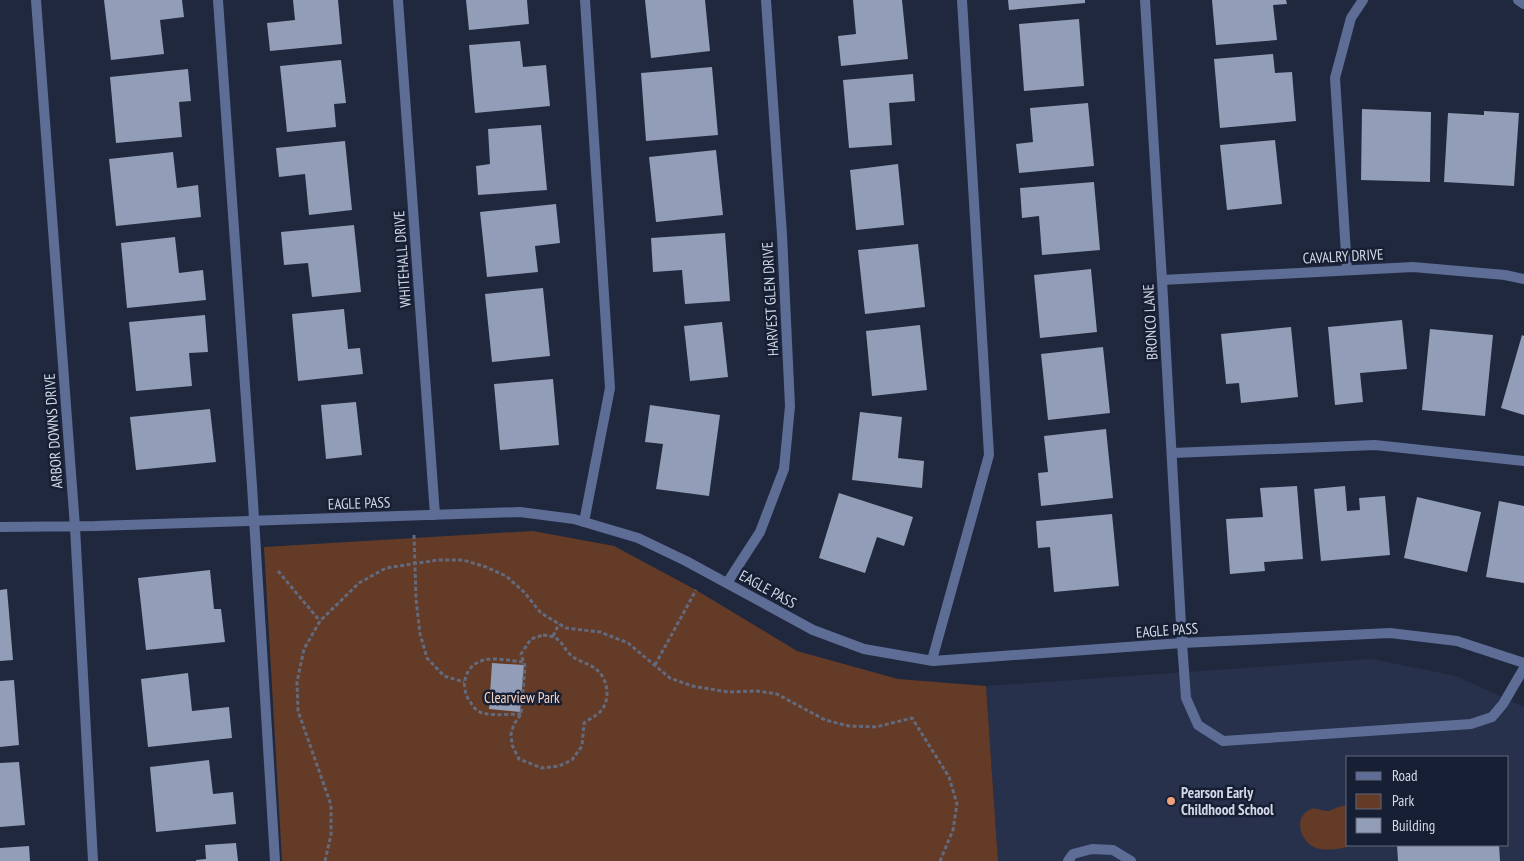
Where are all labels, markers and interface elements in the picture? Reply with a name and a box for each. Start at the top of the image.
street label: WHITEHALL DRIVE [389,210,415,308]
street label: HARVEST GLEN DRIVE [758,241,782,357]
street label: CAVALRY DRIVE [1302,244,1384,268]
street label: BRONCO LANE [1139,284,1161,360]
street label: ARBOR DOWNS DRIVE [39,373,67,489]
street label: EAGLE PASS [328,492,390,514]
street label: EAGLE PASS [736,566,800,612]
street label: EAGLE PASS [1135,618,1199,642]
park label: Clearview Park [484,688,560,707]
legend [1346,756,1509,846]
text: Road [1392,766,1418,785]
place label: Pearson Early Childhood School [1181,783,1274,819]
text: Park [1392,791,1414,810]
marker: Pearson Early Childhood School [1165,795,1177,807]
text: Building [1392,816,1435,835]

